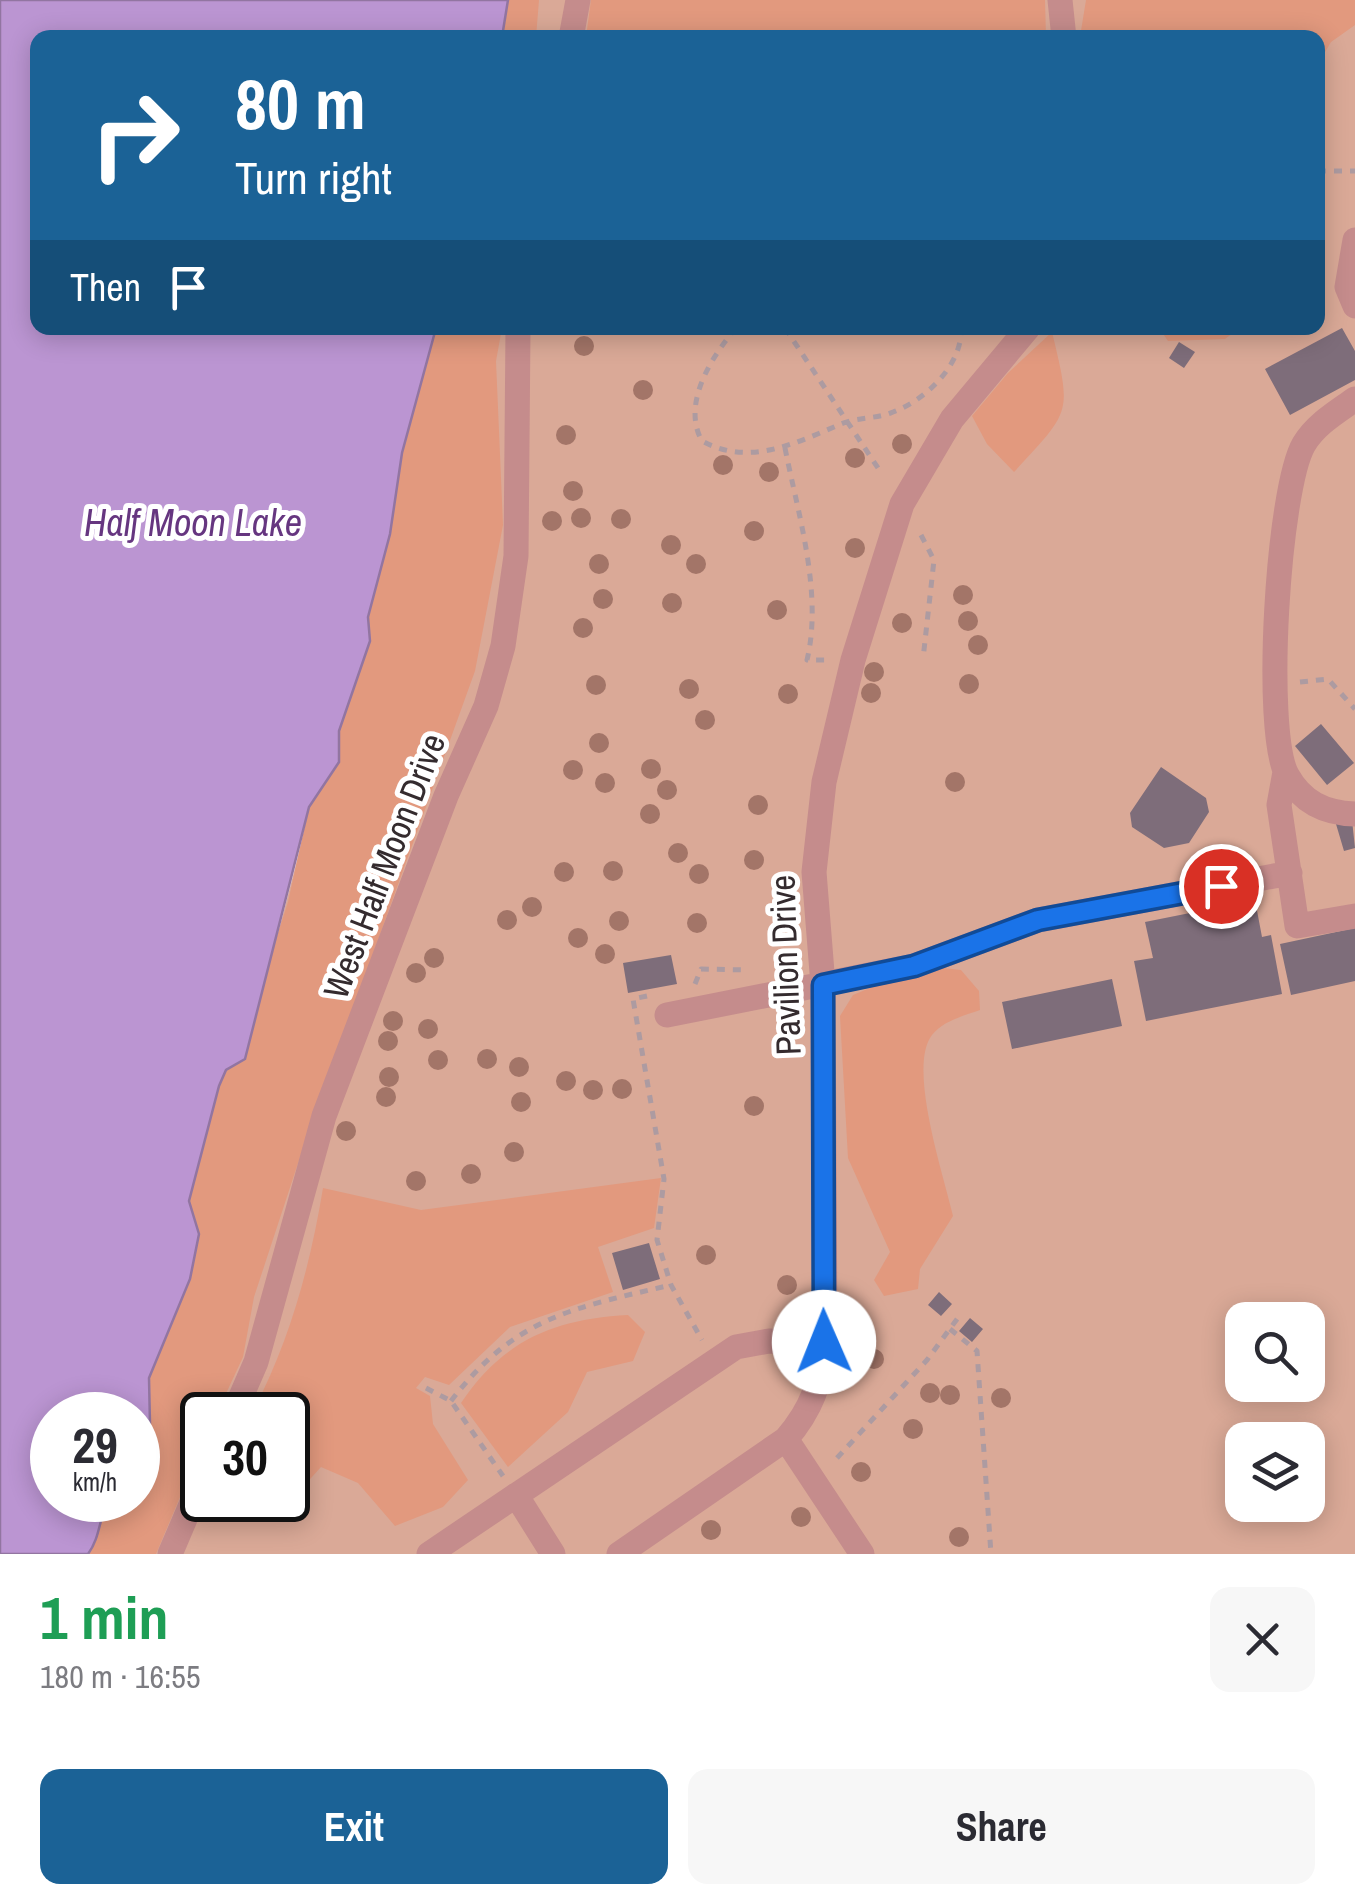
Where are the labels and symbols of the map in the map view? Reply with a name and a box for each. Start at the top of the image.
water label: Half Moon Lake [84,497,302,548]
street label: West Half Moon Drive [312,727,456,1005]
pin [1179,844,1264,929]
street label: Pavilion Drive [758,874,812,1056]
position arrow [772,1290,876,1394]
speed limit sign: 30 [180,1392,310,1522]

